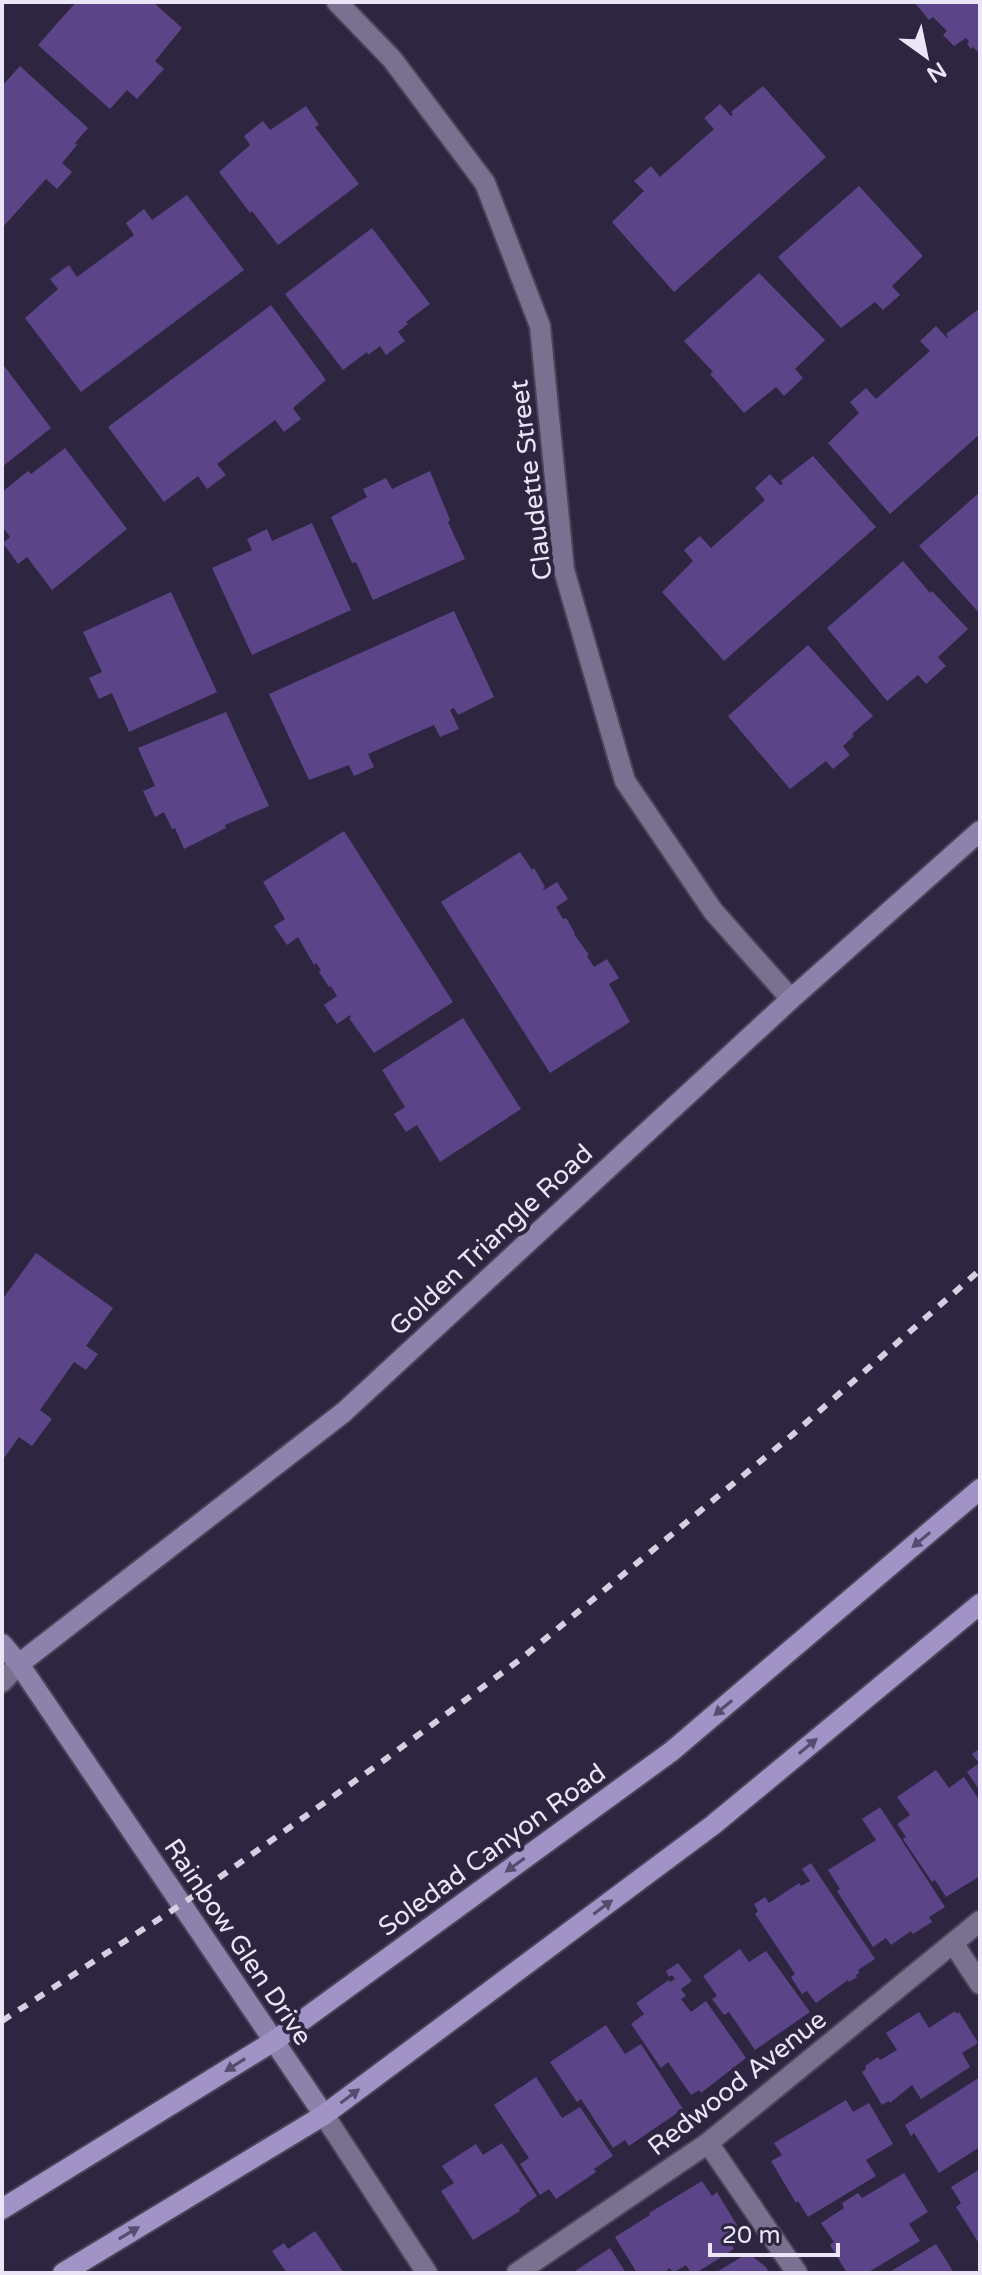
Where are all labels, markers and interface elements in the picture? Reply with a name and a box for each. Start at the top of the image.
north arrow [886,16,966,96]
text: N [922,56,951,88]
street label: Claudette Street [503,378,559,582]
street label: Golden Triangle Road [383,1138,599,1342]
one-way arrow [911,1531,931,1548]
one-way arrow [713,1699,733,1716]
one-way arrow [798,1738,818,1755]
street label: Soledad Canyon Road [372,1757,612,1943]
street label: Rainbow Glen Drive [157,1833,319,2051]
one-way arrow [505,1857,526,1872]
one-way arrow [593,1899,614,1915]
street label: Redwood Avenue [642,2004,832,2162]
one-way arrow [225,2057,246,2072]
one-way arrow [340,2088,360,2104]
scale bar [710,2207,838,2257]
text: 20 m [722,2221,780,2250]
one-way arrow [118,2226,140,2240]

